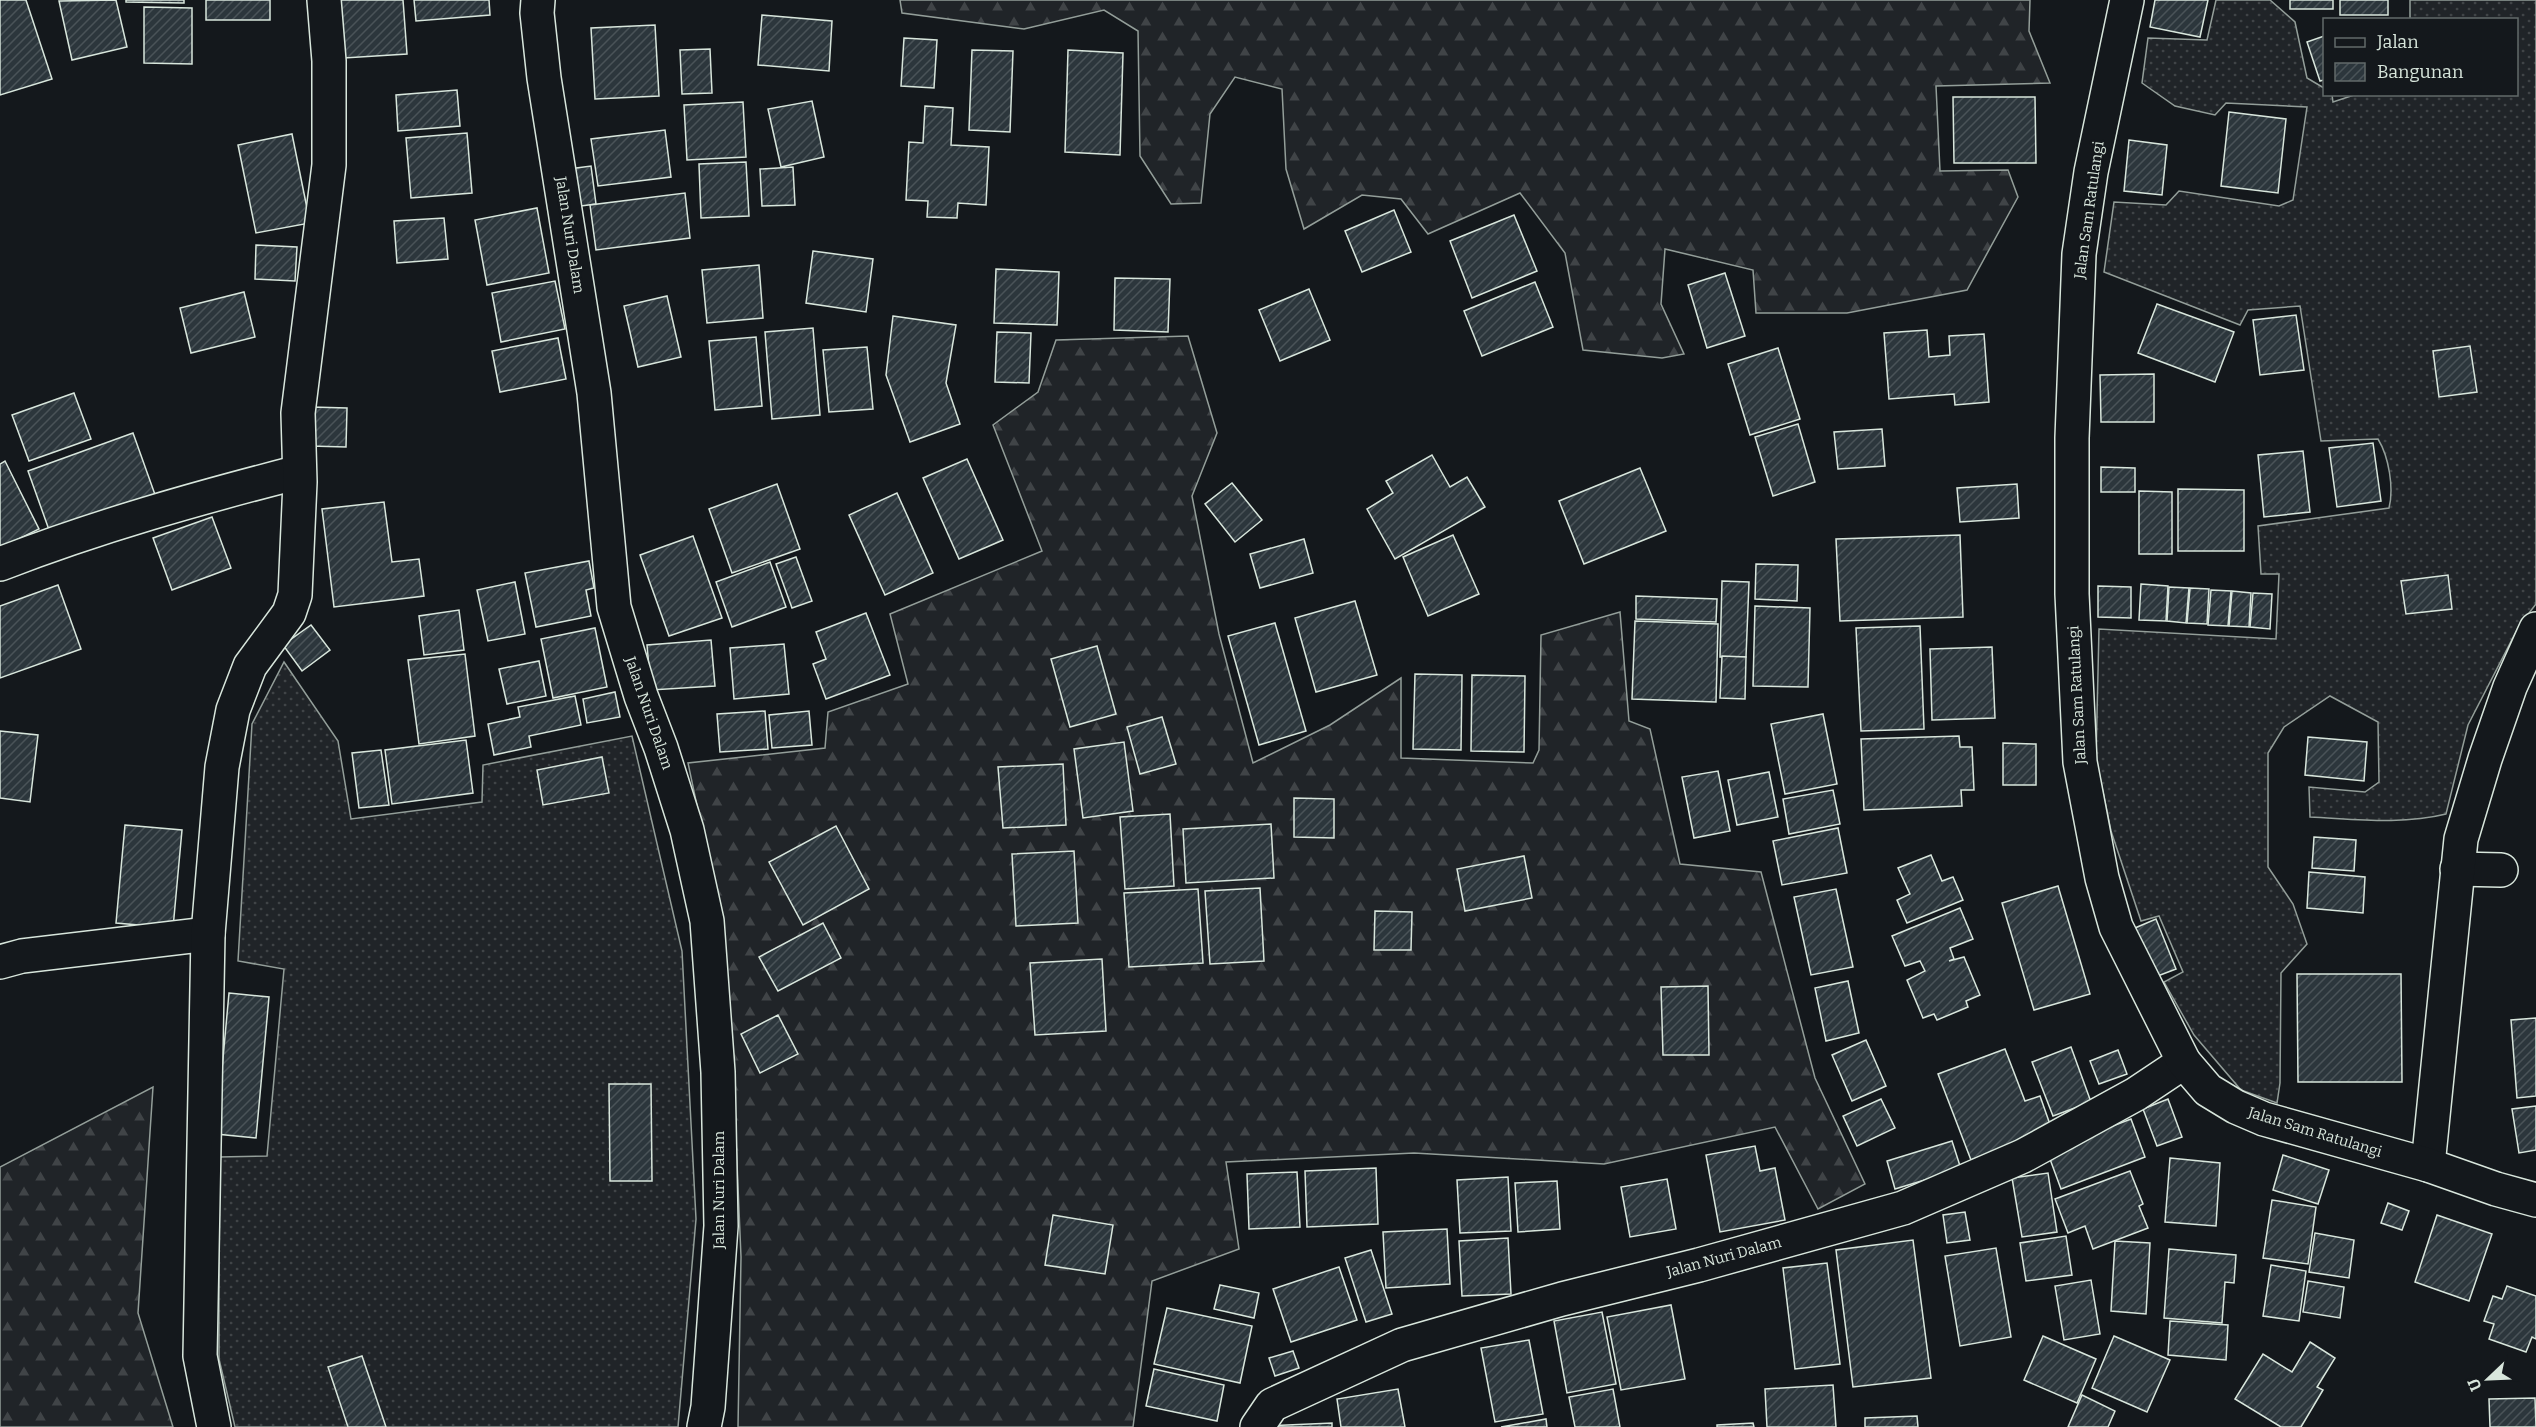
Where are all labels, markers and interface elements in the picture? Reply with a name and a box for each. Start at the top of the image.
legend [2323,18,2518,96]
text: Jalan [2376,31,2419,53]
text: Bangunan [2377,61,2464,83]
street label: Jalan Sam Ratulangi [2070,139,2108,281]
street label: Jalan Nuri Dalam [552,174,588,295]
street label: Jalan Sam Ratulangi [2064,625,2090,766]
street label: Jalan Nuri Dalam [621,653,677,772]
street label: Jalan Sam Ratulangi [2245,1103,2385,1161]
street label: Jalan Nuri Dalam [710,1130,728,1250]
street label: Jalan Nuri Dalam [1664,1233,1784,1281]
north arrow [2458,1349,2518,1409]
text: U [2464,1375,2486,1394]

